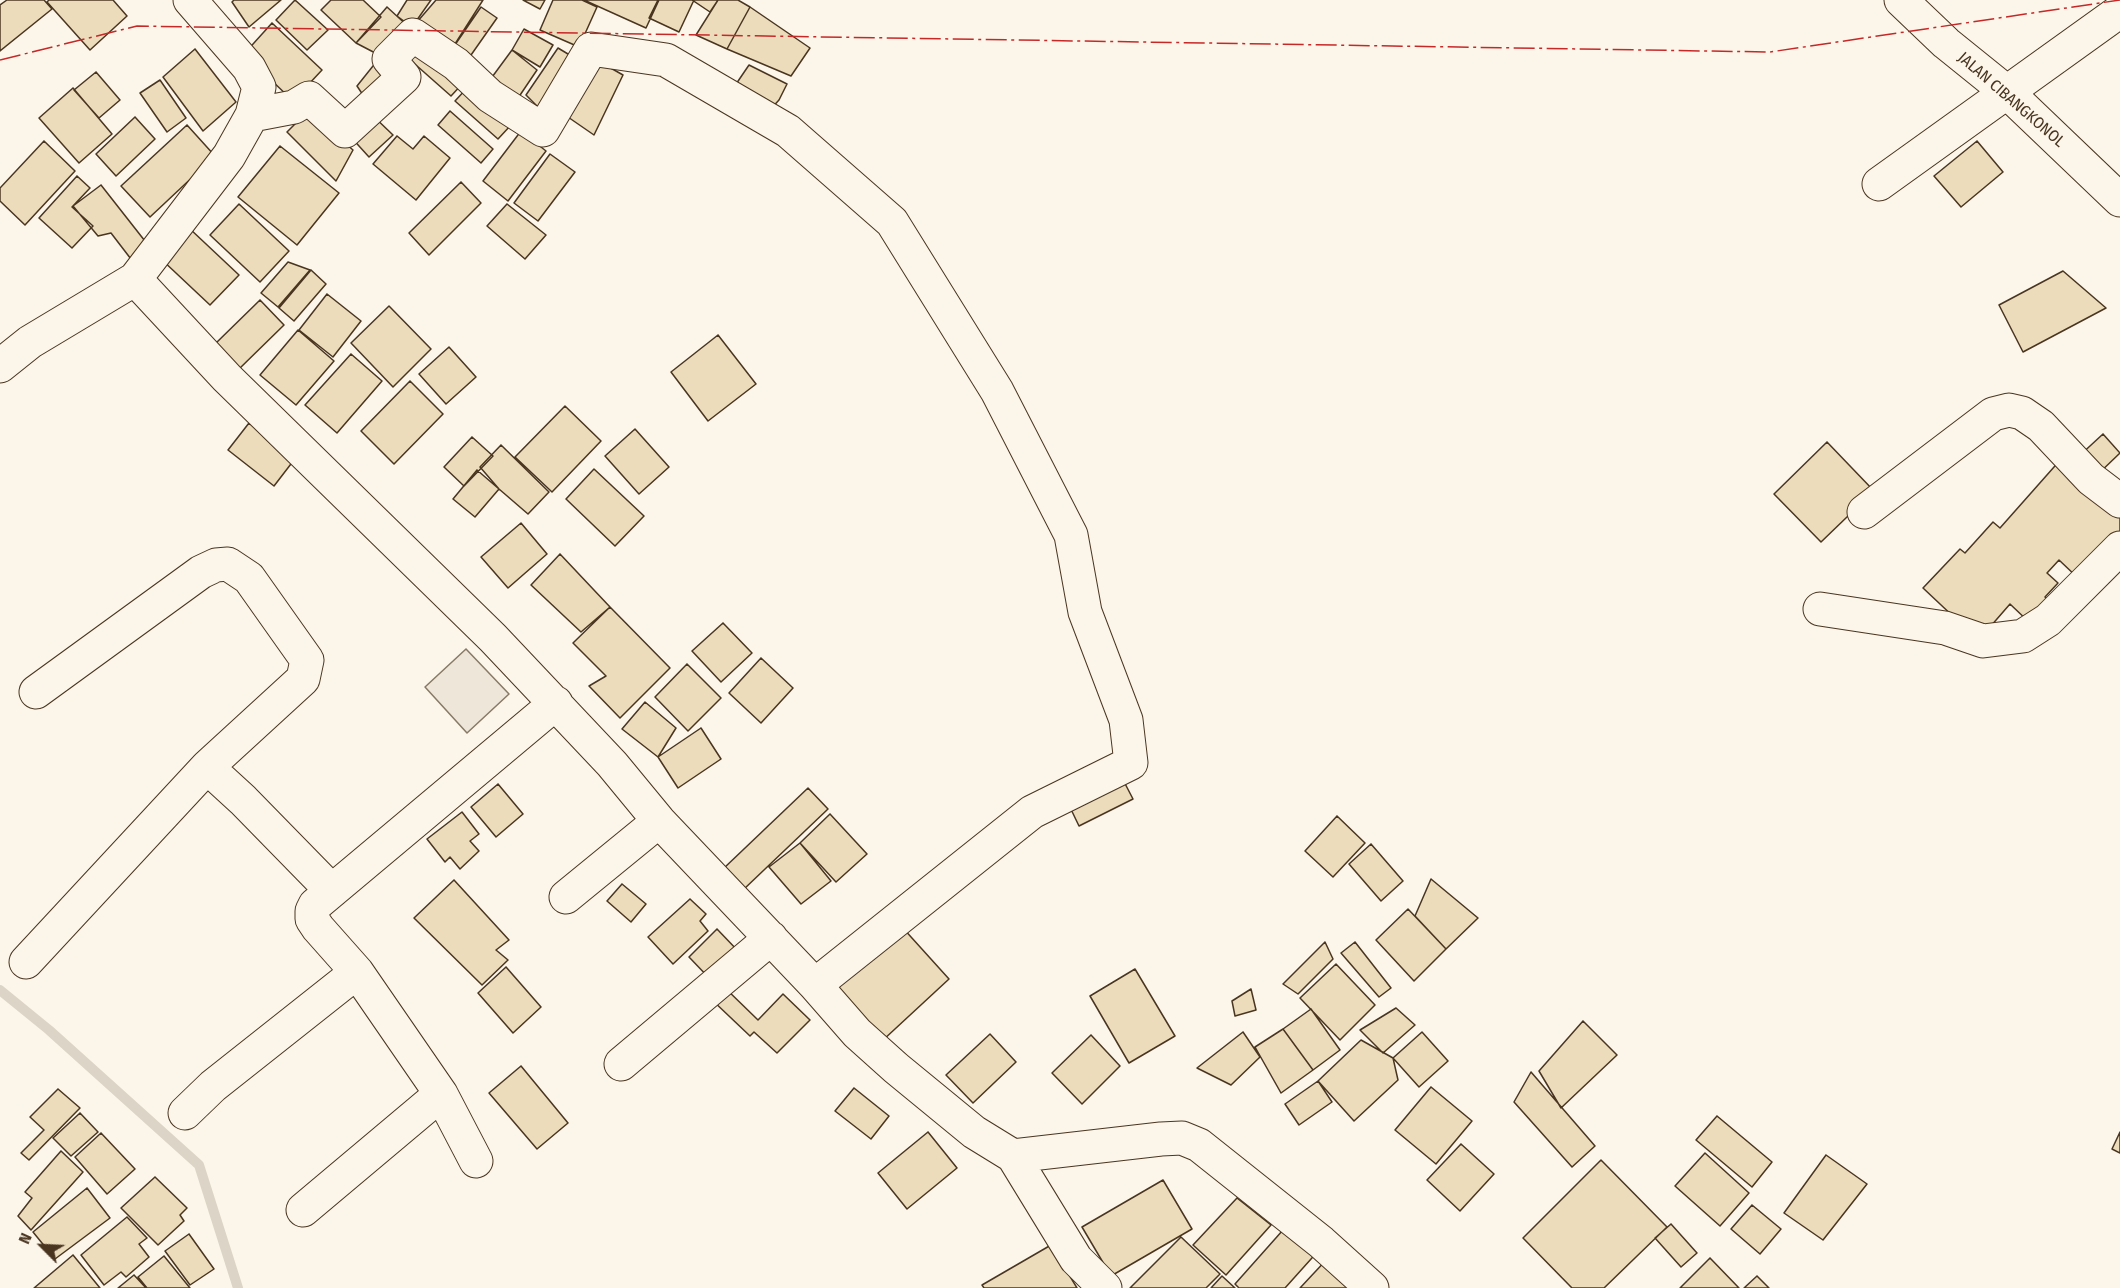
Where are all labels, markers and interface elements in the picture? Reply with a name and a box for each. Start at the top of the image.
street label: JALAN CIBANGKONOL [1954,48,2068,152]
north arrow [12,1216,72,1276]
text: N [14,1230,36,1247]

